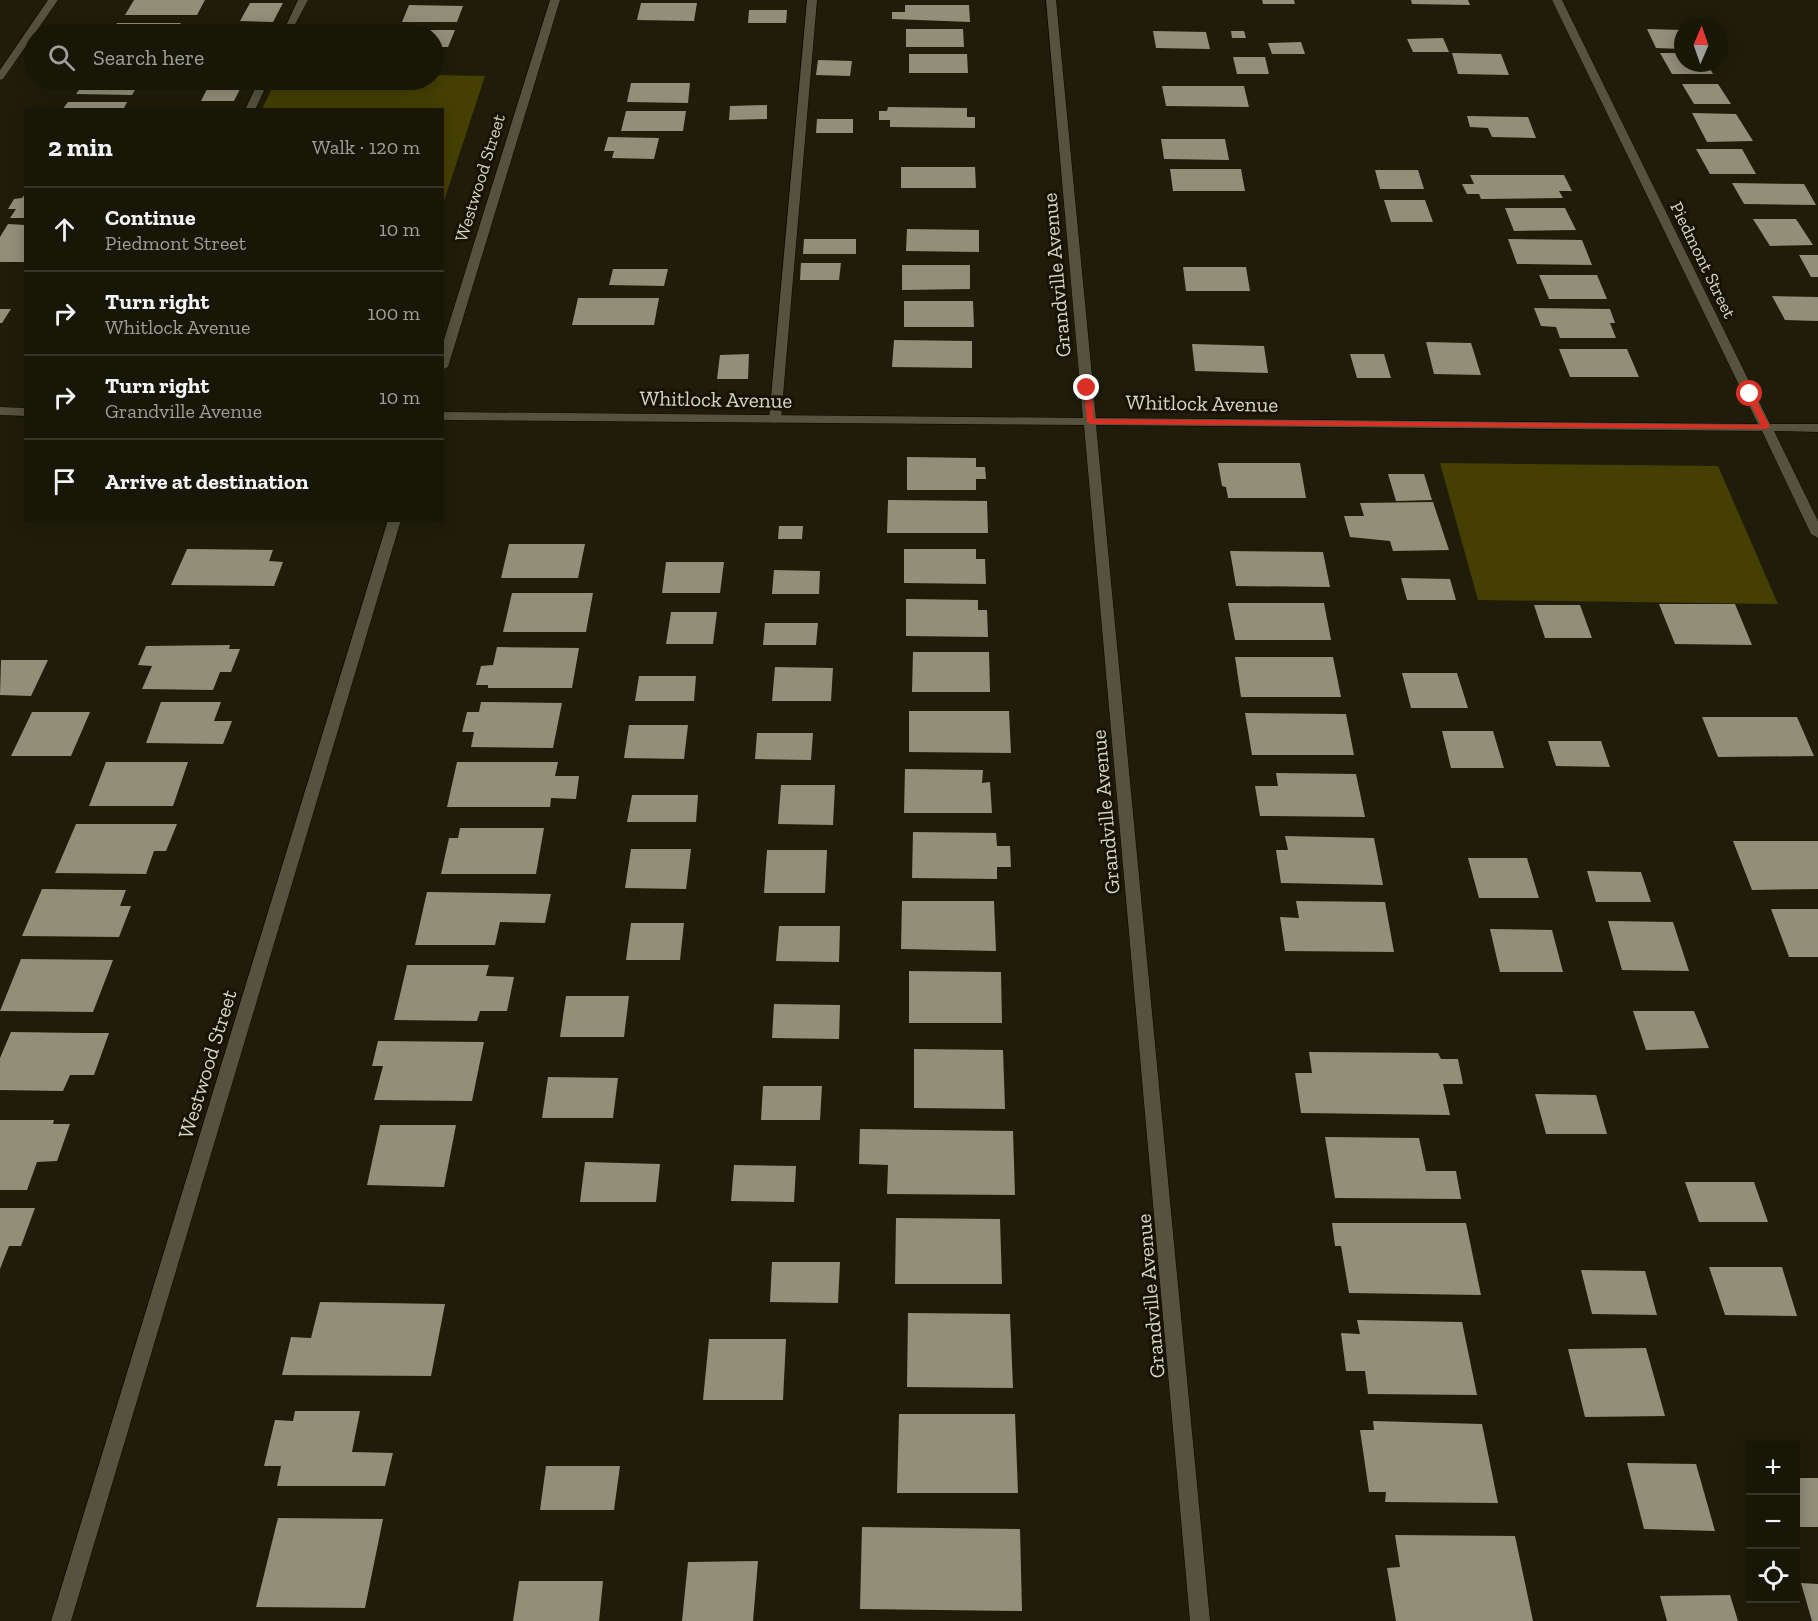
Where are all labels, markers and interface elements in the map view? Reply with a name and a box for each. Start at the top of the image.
north arrow [1674,18,1728,72]
search box [24,24,444,90]
icon: search [45,41,78,74]
text: Search here [93,44,204,71]
street label: Westwood Street [450,111,510,245]
text: 2 min [48,131,113,163]
text: Walk · 120 m [312,135,420,159]
street label: Grandville Avenue [1036,192,1076,358]
street label: Piedmont Street [1665,198,1741,322]
text: Continue [105,204,196,231]
icon: ahead [48,213,81,246]
text: 10 m [379,217,420,241]
text: Piedmont Street [105,231,246,255]
text: Turn right [105,288,209,315]
icon: right [48,297,81,330]
text: 100 m [367,301,420,325]
text: Whitlock Avenue [105,315,250,339]
text: Turn right [105,372,209,399]
route end [1073,374,1099,400]
route start [1736,380,1762,406]
icon: right [48,381,81,414]
text: 10 m [379,385,420,409]
street label: Whitlock Avenue [639,385,793,413]
street label: Whitlock Avenue [1125,389,1279,417]
text: Grandville Avenue [105,399,262,423]
icon: arrive [48,465,81,498]
text: Arrive at destination [105,468,308,495]
street label: Grandville Avenue [1085,729,1125,895]
street label: Westwood Street [172,986,242,1142]
street label: Grandville Avenue [1130,1213,1170,1379]
map controls [1746,1441,1800,1603]
button: + [1746,1441,1800,1495]
button: − [1746,1495,1800,1549]
button: locate [1746,1549,1800,1603]

